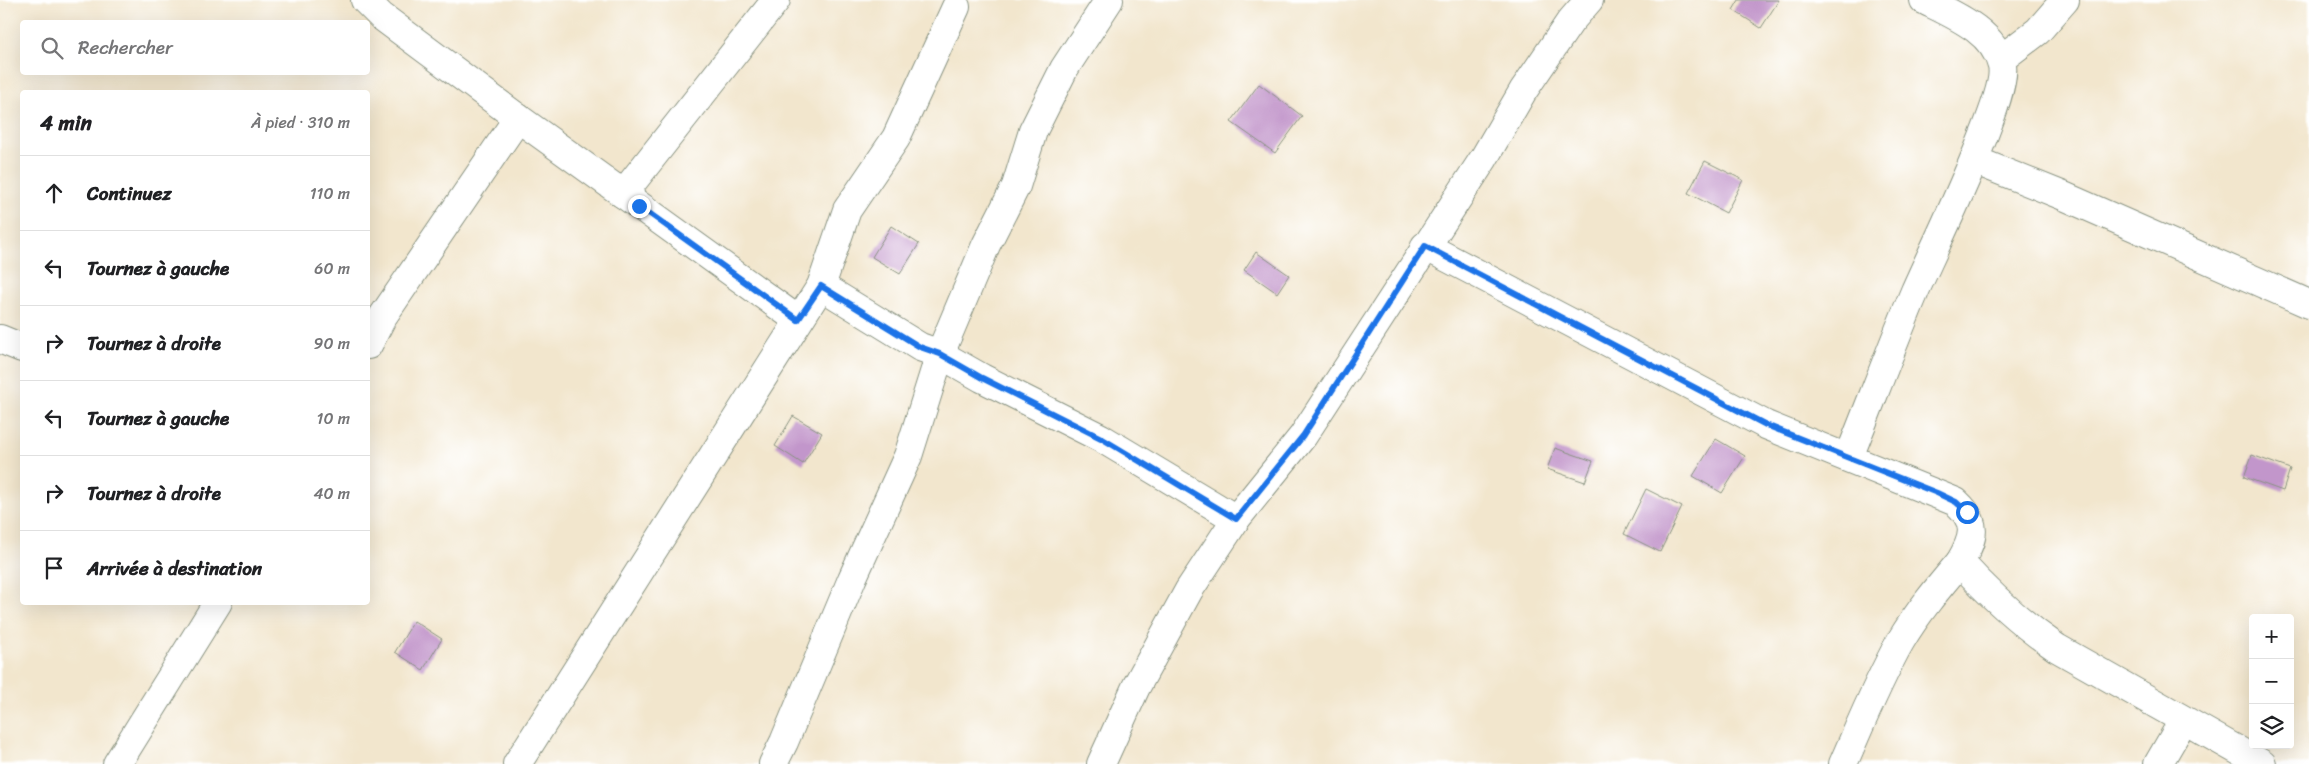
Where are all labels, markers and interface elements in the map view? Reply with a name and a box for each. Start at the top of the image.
search box [20,20,370,75]
text: Rechercher [78,31,173,64]
icon: search [38,34,66,62]
text: 4 min [40,104,92,142]
text: À pied · 310 m [251,108,350,137]
text: Continuez [87,177,172,210]
icon: ahead [40,179,68,207]
text: 110 m [310,179,350,208]
route end [628,195,651,218]
text: Tournez à gauche [87,252,229,285]
icon: left [40,254,68,282]
text: 60 m [314,254,350,283]
text: Tournez à droite [87,327,221,360]
icon: right [40,329,68,357]
text: 90 m [314,329,350,358]
text: Tournez à gauche [87,402,229,435]
icon: left [40,404,68,432]
text: 10 m [317,404,350,433]
text: Tournez à droite [87,477,221,510]
icon: right [40,479,68,507]
text: 40 m [313,479,350,508]
route start [1956,501,1979,524]
text: Arrivée à destination [87,552,262,585]
icon: arrive [40,554,68,582]
map controls [2249,614,2294,749]
button: + [2249,614,2294,659]
button: − [2249,659,2294,704]
button: layers [2249,704,2294,749]

